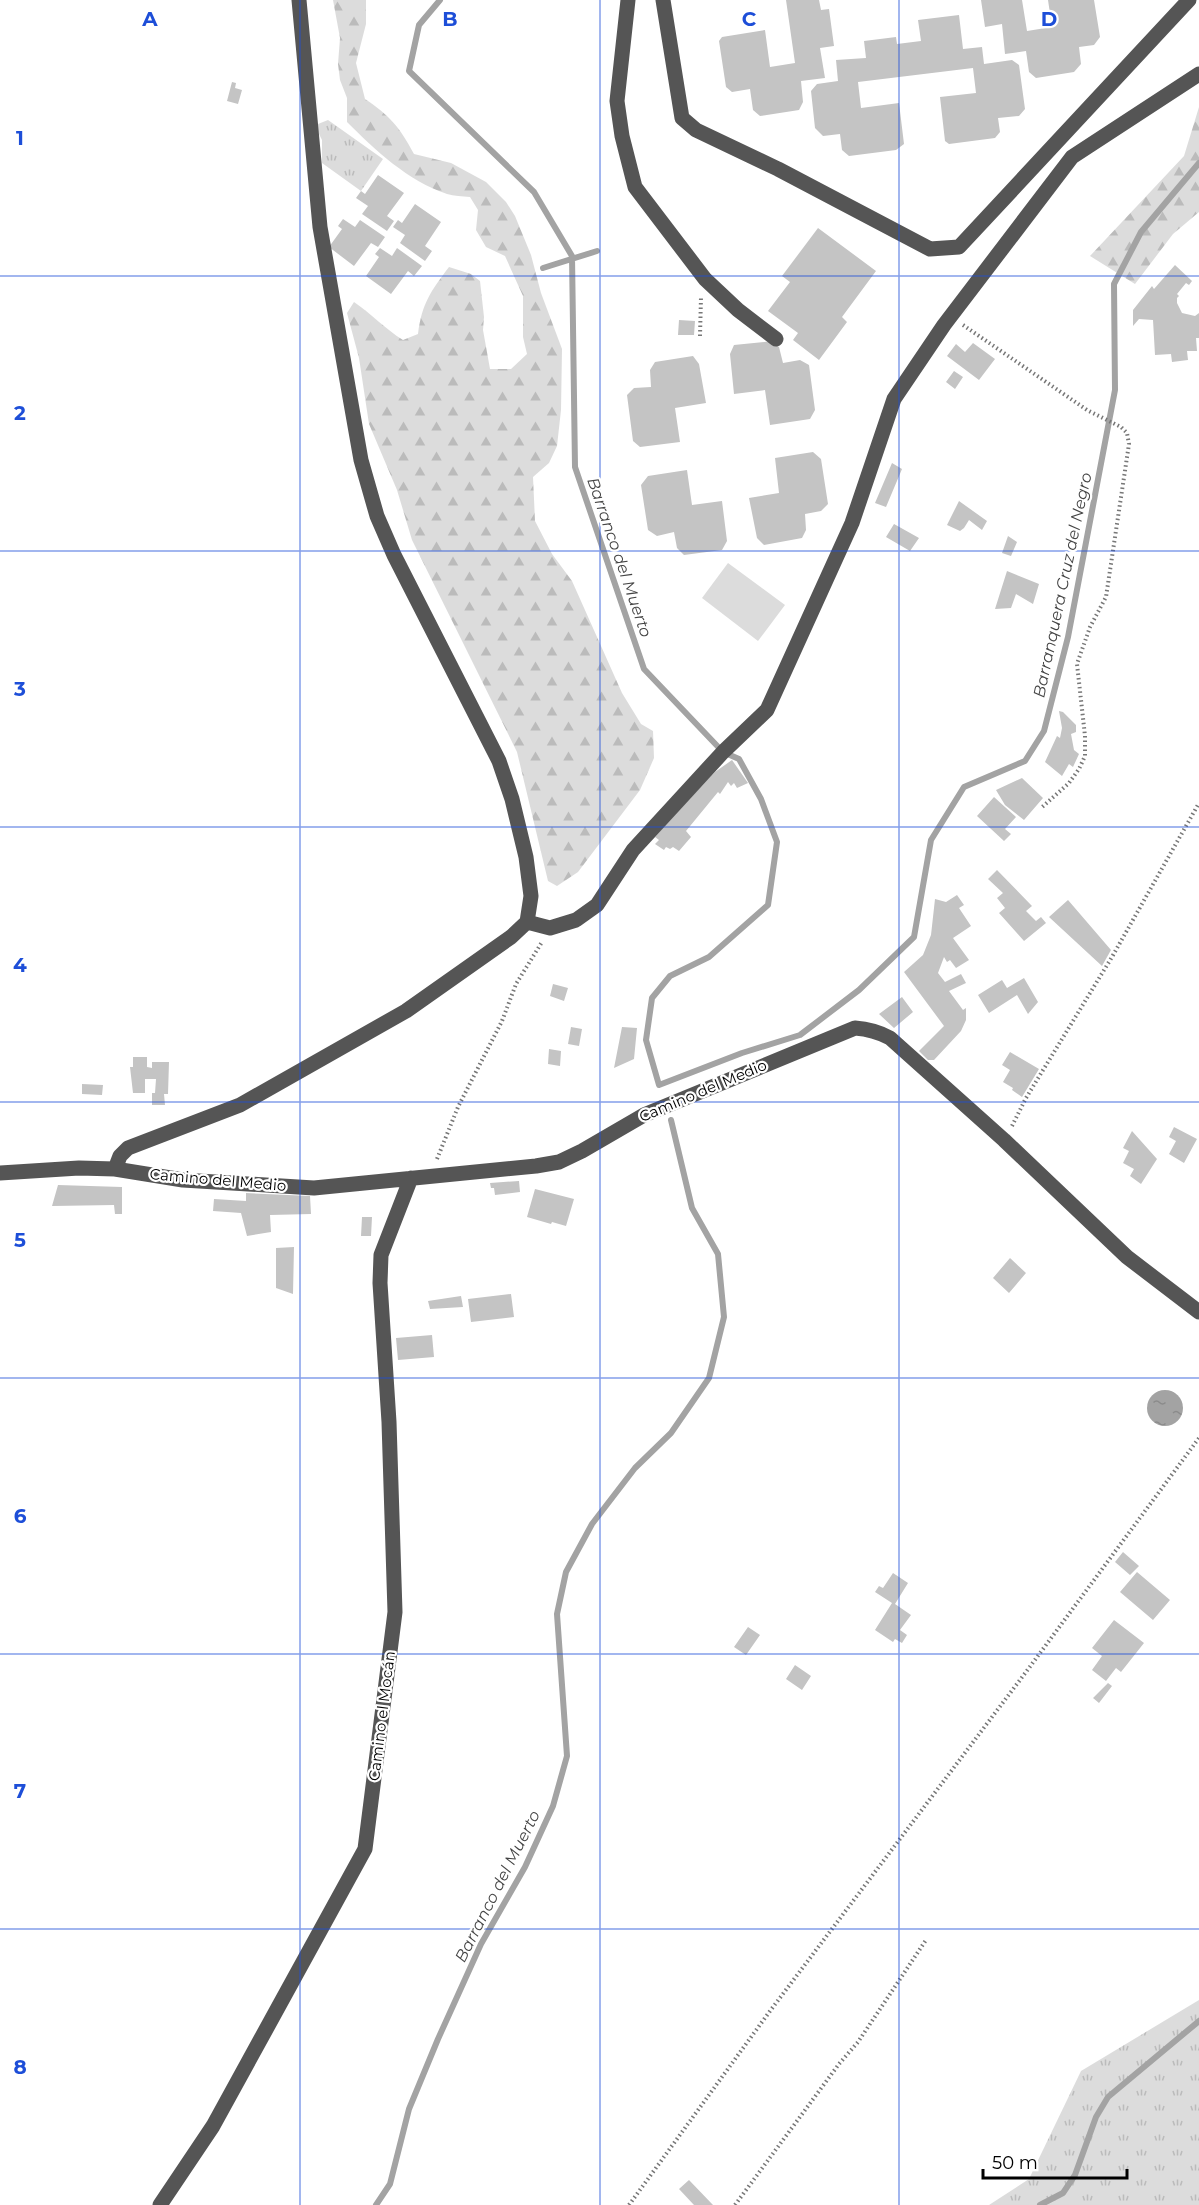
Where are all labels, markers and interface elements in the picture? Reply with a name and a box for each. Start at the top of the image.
text: A [141,7,158,31]
text: B [442,7,458,31]
text: C [742,7,757,31]
text: D [1041,7,1057,31]
text: 1 [16,126,24,150]
text: 2 [14,401,26,425]
water label: Barranquera Cruz del Negro [1029,471,1096,699]
water label: Barranco del Muerto [583,475,656,640]
text: 3 [13,677,26,701]
text: 4 [13,953,27,977]
street label: Camino del Medio [636,1055,770,1126]
street label: Camino del Medio [149,1164,287,1195]
text: 5 [14,1228,26,1252]
text: 6 [14,1504,27,1528]
street label: Camino el Mocán [364,1650,399,1782]
text: 7 [14,1779,26,1803]
water label: Barranco del Muerto [451,1807,544,1965]
text: 8 [13,2055,27,2079]
scale bar [983,2142,1127,2180]
text: 50 m [992,2152,1038,2174]

